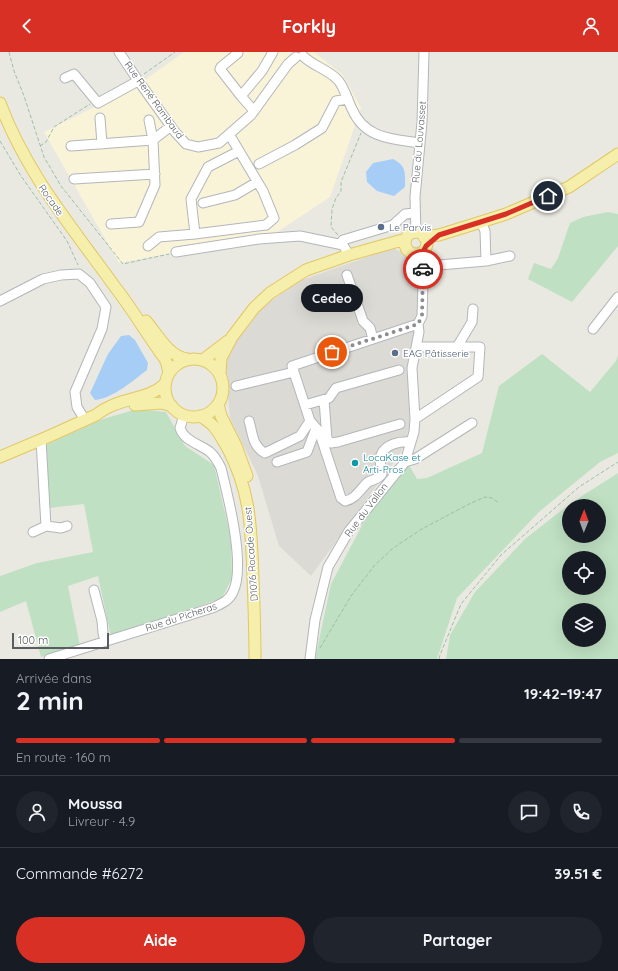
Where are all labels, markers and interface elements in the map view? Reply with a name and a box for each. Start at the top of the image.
icon: back [16,15,38,37]
text: Forkly [282,15,336,38]
icon: person [580,15,602,37]
street label: Rue René Rambaud [121,59,187,141]
street label: Rue du Louvasset [409,100,429,183]
pin [531,179,565,213]
street label: Rocade [35,182,67,219]
icon: home [537,185,559,207]
place label: Le Parvis [389,221,431,234]
marker: Le Parvis [376,222,386,232]
courier [403,249,443,289]
icon: car [412,258,434,280]
callout: Cedeo [301,284,363,312]
text: Cedeo [312,290,352,306]
pin [315,335,349,369]
icon: bag [321,341,343,363]
place label: EAG Pâtisserie [403,347,469,360]
marker: EAG Pâtisserie [390,348,400,358]
place label: LocaKase et Arti-Pros [363,451,421,476]
marker: LocaKase et Arti-Pros [350,458,360,468]
street label: Rue du Vallon [341,480,391,540]
north arrow [562,499,606,543]
map controls [562,499,606,647]
street label: D1076 Rocade Ouest [241,506,261,602]
button: locate [562,551,606,595]
street label: Rue du Picheras [144,599,219,635]
button: layers [562,603,606,647]
scale bar [12,631,109,650]
text: 100 m [18,633,48,647]
text: Arrivée dans [16,670,92,686]
text: 2 min [16,684,84,717]
text: 19:42–19:47 [524,684,602,703]
text: En route · 160 m [16,749,111,765]
button: person [16,791,58,833]
button: chat [508,791,550,833]
button: phone [560,791,602,833]
text: Moussa [68,794,122,813]
text: Livreur · 4.9 [68,813,135,829]
text: Commande #6272 [16,864,144,883]
text: 39.51 € [554,864,602,883]
button: Aide [16,917,305,963]
button: Partager [313,917,602,963]

